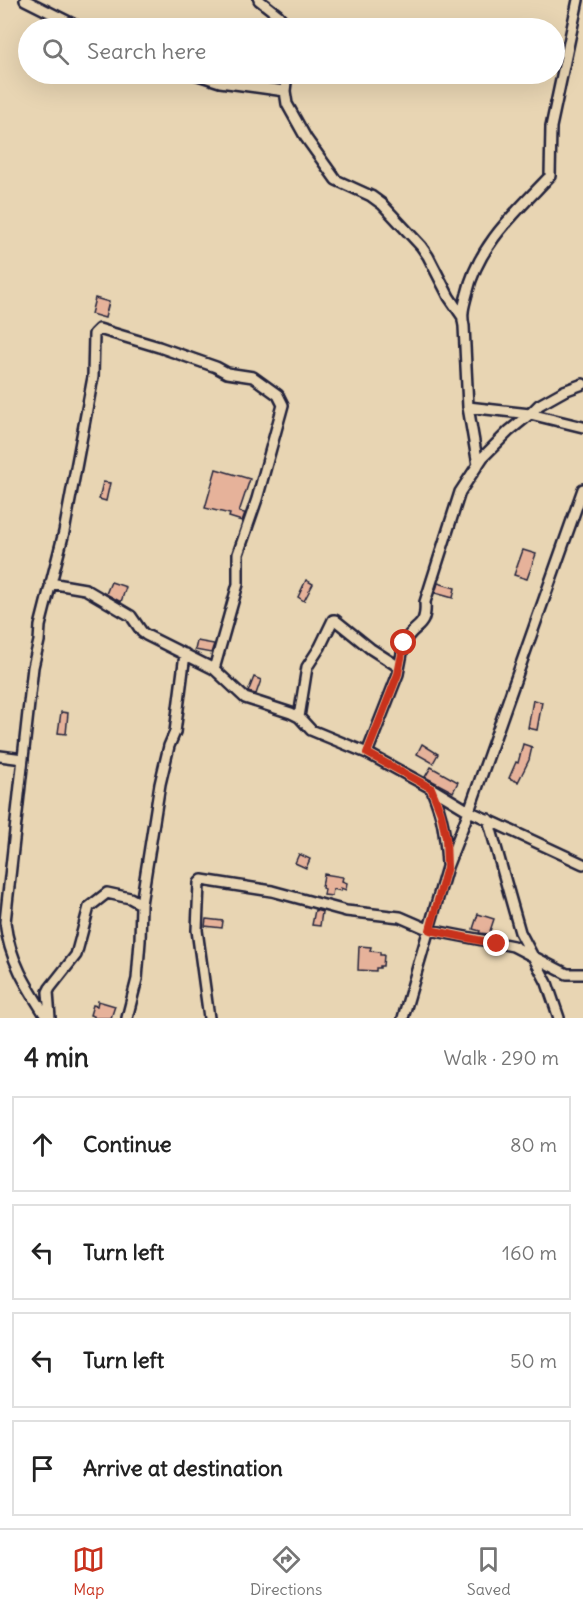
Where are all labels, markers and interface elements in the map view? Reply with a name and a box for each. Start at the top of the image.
search box [18,18,565,84]
icon: search [39,35,72,68]
text: Search here [87,37,206,65]
route start [390,629,416,655]
route end [483,930,509,956]
text: 4 min [24,1041,89,1074]
text: Walk · 290 m [444,1045,559,1070]
icon: ahead [26,1128,59,1161]
text: Continue [83,1130,172,1158]
text: 80 m [510,1132,557,1157]
icon: left [26,1236,59,1269]
text: Turn left [83,1238,164,1266]
text: 160 m [502,1240,557,1265]
icon: left [26,1344,59,1377]
text: Turn left [83,1346,164,1374]
text: 50 m [510,1348,557,1373]
icon: arrive [26,1452,59,1485]
text: Arrive at destination [83,1454,283,1482]
tab: Map [72,1543,105,1599]
tab: Directions [250,1543,322,1599]
tab: Saved [467,1543,511,1599]

